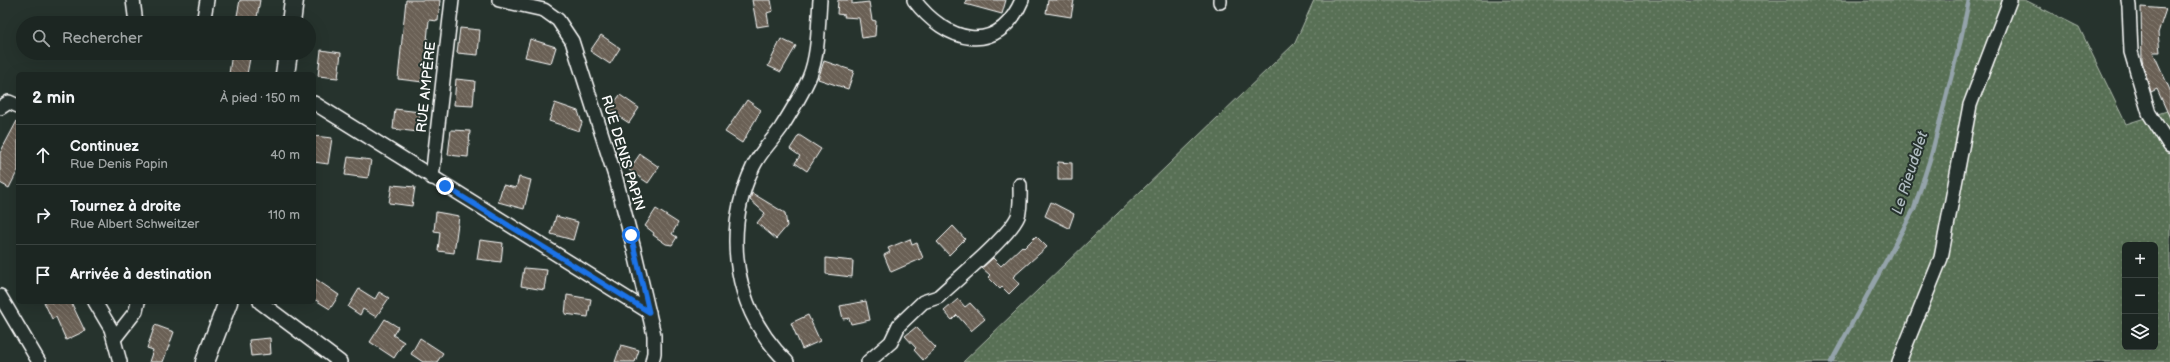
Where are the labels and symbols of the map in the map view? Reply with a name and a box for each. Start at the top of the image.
street label: RUE AMPÈRE [412,40,439,133]
street label: RUE DENIS PAPIN [597,93,649,213]
water label: Le Rieudelet [1888,129,1932,217]
route end [436,177,454,195]
route start [622,226,640,244]

